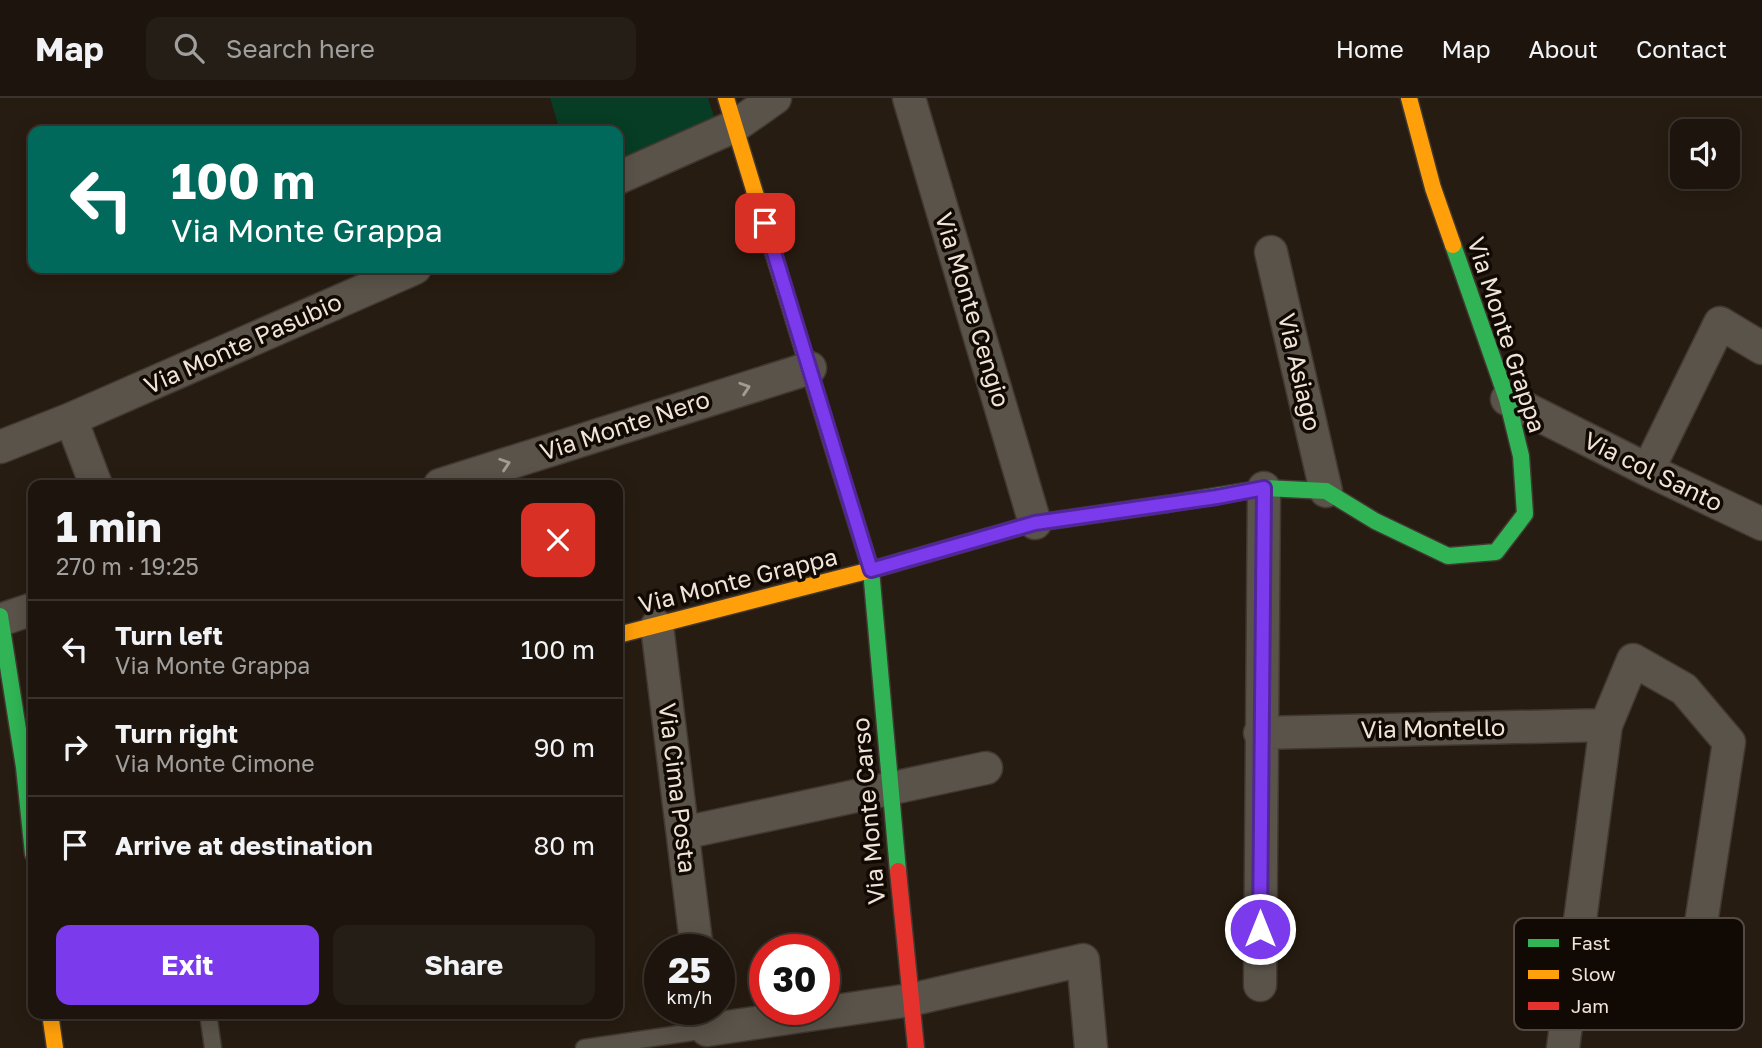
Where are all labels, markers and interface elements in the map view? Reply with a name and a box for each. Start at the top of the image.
search box [146,17,636,80]
text: Map [35,29,104,68]
icon: search [170,29,208,67]
text: Search here [226,33,375,64]
text: Home [1336,34,1404,63]
text: Map [1442,34,1491,63]
text: About [1529,34,1598,63]
text: Contact [1636,34,1727,63]
map controls [1670,119,1740,189]
button: sound [1670,119,1740,189]
text: 100 m [171,151,315,210]
icon: left [56,154,147,245]
pin [735,193,795,253]
icon: arrive [746,204,784,242]
street label: Via Monte Cengio [930,209,1017,410]
text: Via Monte Grappa [171,211,443,249]
street label: Via Monte Grappa [1462,233,1553,436]
street label: Via Monte Pasubio [139,286,346,399]
street label: Via Asiago [1273,310,1328,433]
one-way arrow [739,382,751,397]
street label: Via Monte Nero [536,383,713,466]
street label: Via col Santo [1580,425,1728,517]
one-way arrow [498,458,510,473]
text: 1 min [56,501,162,551]
button: close [521,503,595,577]
street label: Via Monte Grappa [635,541,840,618]
text: 270 m · 19:25 [56,552,199,580]
text: Turn left [115,620,223,651]
icon: left [56,630,94,668]
text: 100 m [521,634,595,665]
text: Via Monte Grappa [115,651,310,679]
street label: Via Cima Posta [654,701,703,875]
street label: Via Montello [1360,712,1506,743]
street label: Via Monte Carso [845,716,890,906]
text: Turn right [115,718,238,749]
icon: right [56,728,94,766]
text: 90 m [534,732,595,763]
text: Via Monte Cimone [115,749,315,777]
icon: arrive [56,826,94,864]
text: Arrive at destination [115,830,373,861]
text: 80 m [534,830,595,861]
position arrow [1223,892,1297,966]
legend [1514,918,1744,1030]
button: Exit [56,925,319,1005]
button: Share [333,925,595,1005]
text: Fast [1571,931,1610,954]
speed limit sign: 30 [749,934,840,1025]
text: 25 [668,949,711,991]
text: Slow [1571,962,1616,985]
text: km/h [667,986,712,1008]
text: Jam [1571,994,1609,1017]

